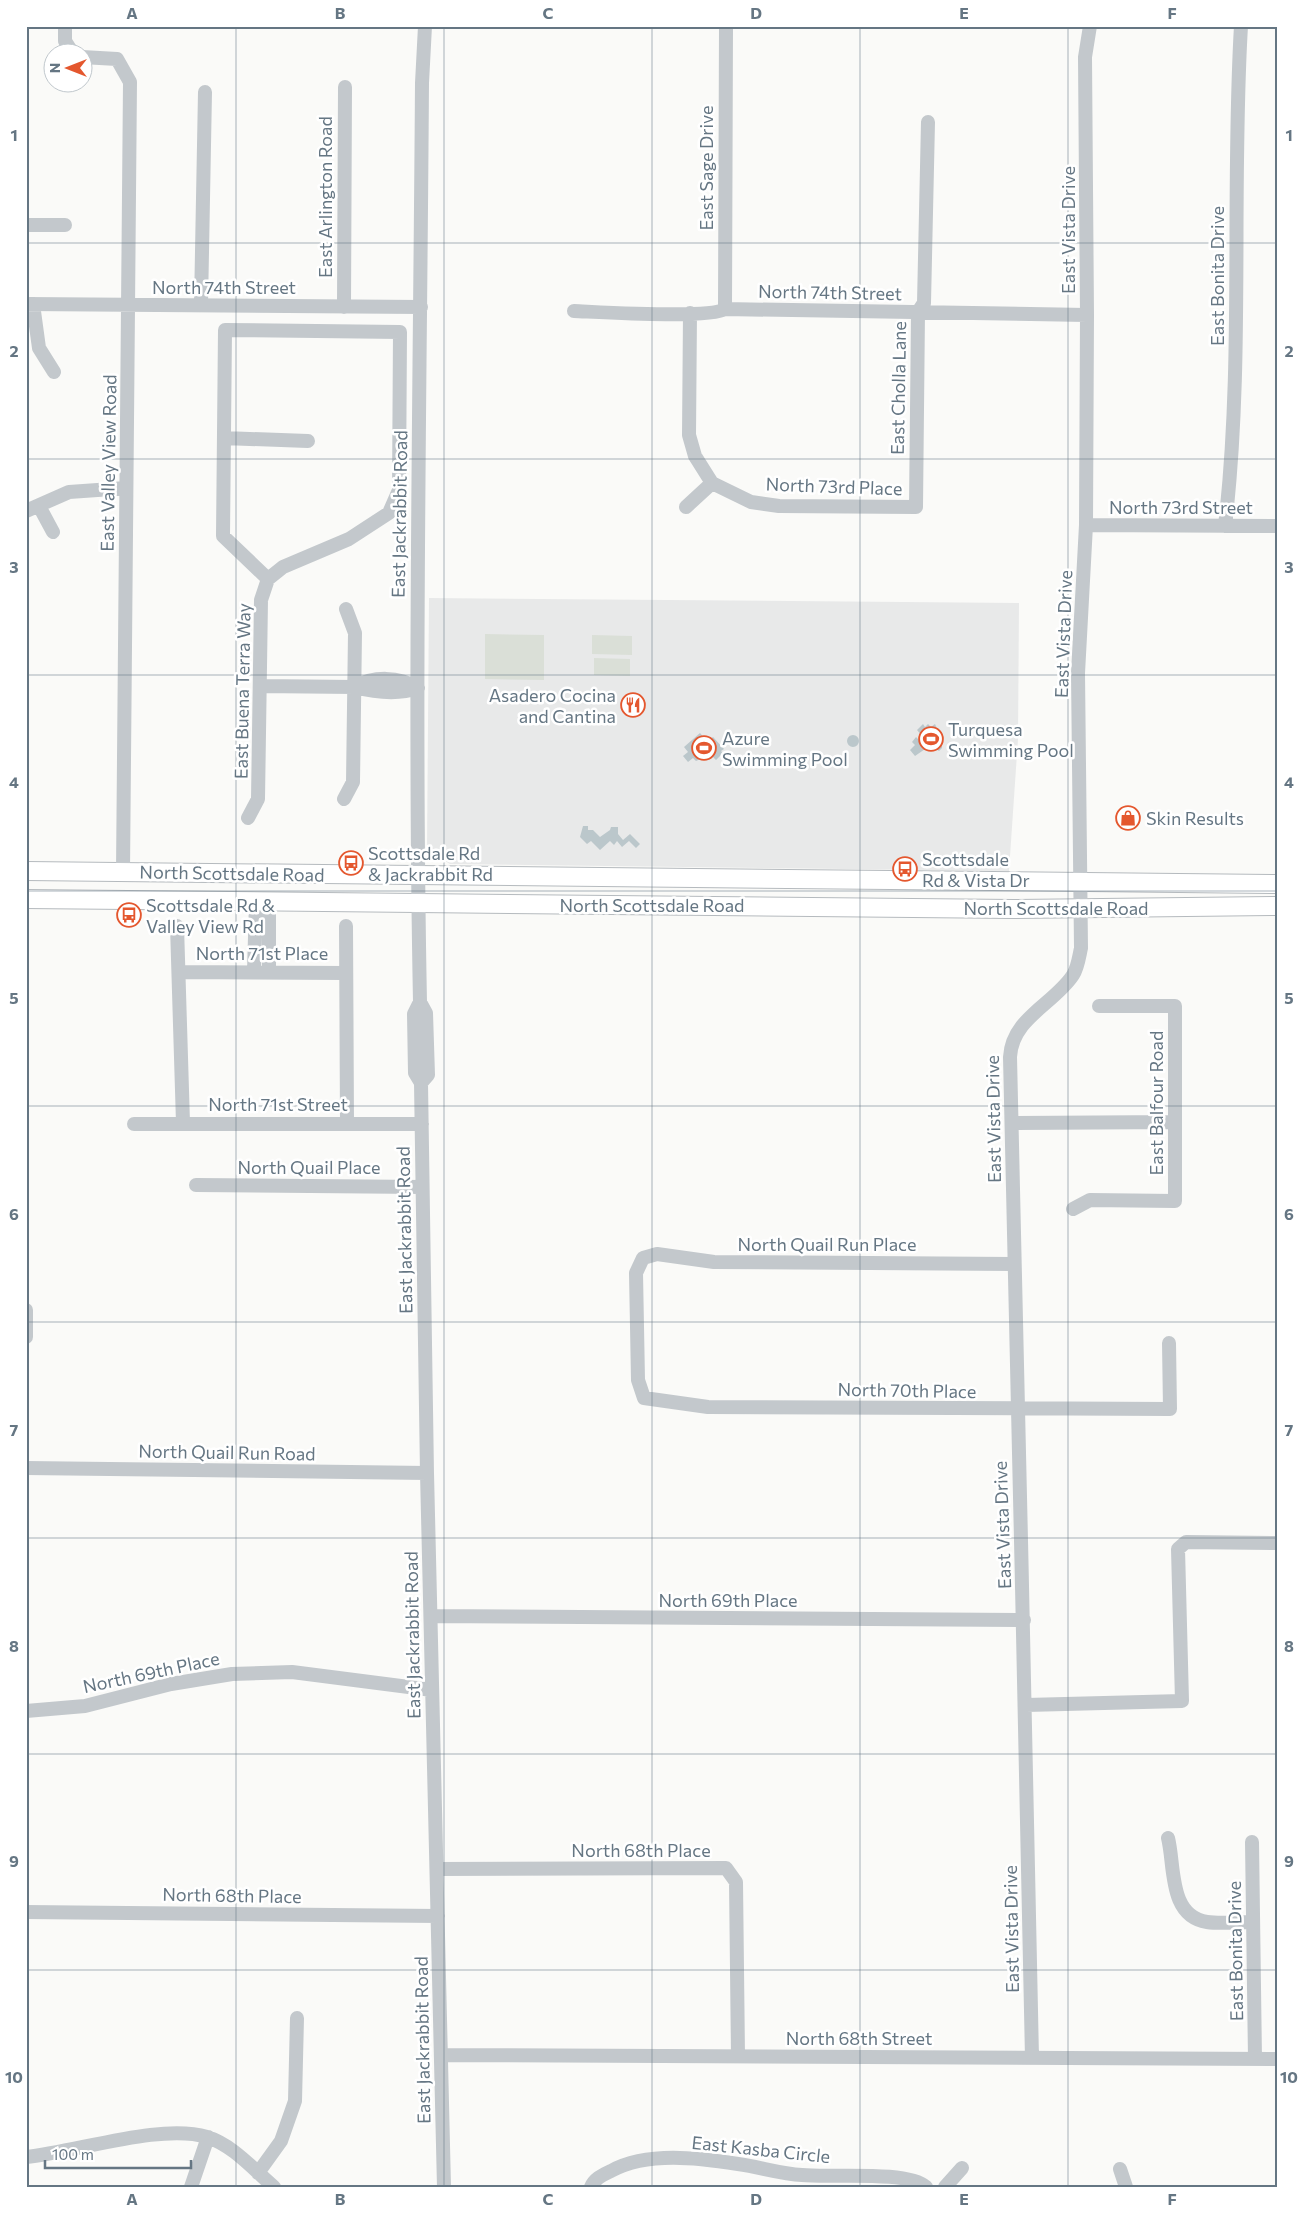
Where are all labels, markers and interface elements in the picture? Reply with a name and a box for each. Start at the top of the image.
text: A [126,3,138,22]
text: B [335,3,346,22]
text: C [543,3,554,22]
text: D [750,3,762,22]
text: E [959,3,969,22]
text: F [1167,3,1177,22]
north arrow [42,42,92,92]
text: N [46,63,63,73]
street label: East Sage Drive [695,105,717,231]
street label: East Arlington Road [314,116,336,278]
text: 1 [10,125,18,144]
text: 1 [1285,125,1293,144]
street label: East Vista Drive [1057,166,1079,294]
street label: East Bonita Drive [1206,206,1228,346]
street label: North 74th Street [152,276,296,298]
street label: North 74th Street [758,280,902,304]
street label: East Cholla Lane [886,321,910,455]
text: 2 [9,341,19,360]
text: 2 [1284,341,1294,360]
street label: East Valley View Road [95,374,121,552]
street label: East Jackrabbit Road [387,430,411,598]
street label: North 73rd Place [765,473,903,499]
street label: North 73rd Street [1109,496,1253,518]
text: 3 [9,557,19,576]
text: 3 [1284,557,1294,576]
street label: East Vista Drive [1050,570,1076,698]
street label: East Buena Terra Way [229,603,255,779]
place label: Asadero Cocina and Cantina [489,684,616,727]
restaurant icon: Asadero Cocina and Cantina [620,692,646,718]
place label: Turquesa Swimming Pool [948,718,1074,761]
sports icon: Turquesa Swimming Pool [918,726,944,752]
place label: Azure Swimming Pool [722,727,848,770]
sports icon: Azure Swimming Pool [691,735,717,761]
text: 4 [9,772,19,791]
text: 4 [1284,772,1294,791]
shop icon: Skin Results [1115,805,1141,831]
place label: Skin Results [1146,807,1244,829]
place label: Scottsdale Rd & Jackrabbit Rd [368,842,493,885]
place label: Scottsdale Rd & Vista Dr [922,848,1030,891]
bus stop icon: Scottsdale Rd & Jackrabbit Rd [338,850,364,876]
bus stop icon: Scottsdale Rd & Vista Dr [892,856,918,882]
street label: North Scottsdale Road [139,860,325,886]
place label: Scottsdale Rd & Valley View Rd [146,894,275,937]
street label: North Scottsdale Road [559,894,745,916]
street label: North Scottsdale Road [963,897,1149,919]
bus stop icon: Scottsdale Rd & Valley View Rd [116,902,142,928]
street label: North 71st Place [196,942,328,964]
text: 5 [9,988,19,1007]
text: 5 [1284,988,1294,1007]
street label: East Balfour Road [1145,1031,1167,1175]
street label: East Vista Drive [981,1055,1005,1183]
street label: North 71st Street [208,1093,348,1115]
street label: East Jackrabbit Road [392,1146,416,1314]
street label: North Quail Place [237,1156,381,1178]
text: 6 [9,1204,19,1223]
text: 6 [1284,1204,1294,1223]
street label: North Quail Run Place [738,1233,916,1255]
street label: North 70th Place [837,1378,977,1402]
text: 7 [10,1420,19,1439]
text: 7 [1285,1420,1294,1439]
street label: North Quail Run Road [138,1439,316,1465]
street label: East Vista Drive [989,1461,1015,1589]
street label: East Jackrabbit Road [400,1551,424,1719]
street label: North 69th Place [658,1589,798,1611]
text: 8 [9,1636,19,1655]
text: 8 [1284,1636,1294,1655]
street label: North 69th Place [81,1647,221,1697]
street label: North 68th Place [571,1839,711,1861]
text: 9 [9,1851,19,1870]
text: 9 [1284,1851,1294,1870]
street label: East Vista Drive [999,1865,1023,1993]
street label: East Bonita Drive [1223,1881,1247,2021]
street label: North 68th Place [162,1883,302,1907]
street label: East Jackrabbit Road [410,1956,434,2124]
street label: North 68th Street [786,2027,932,2049]
text: 10 [5,2067,23,2086]
text: 10 [1280,2067,1298,2086]
street label: East Kasba Circle [691,2131,831,2167]
scale bar [45,2138,191,2170]
text: 100 m [52,2145,94,2163]
text: A [126,2189,138,2208]
text: B [335,2189,346,2208]
text: C [543,2189,554,2208]
text: D [750,2189,762,2208]
text: E [959,2189,969,2208]
text: F [1167,2189,1177,2208]

